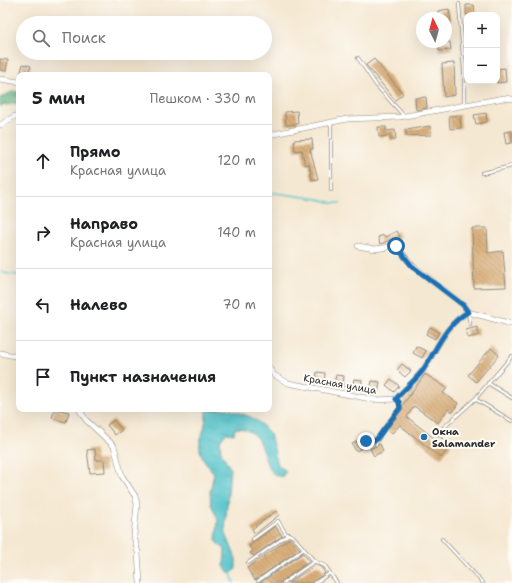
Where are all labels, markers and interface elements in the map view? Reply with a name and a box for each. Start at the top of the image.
north arrow [416,12,452,48]
map controls [464,12,500,84]
button: + [464,12,500,48]
search box [16,16,272,60]
icon: search [30,27,52,49]
text: Поиск [62,28,106,48]
button: − [464,48,500,84]
text: 5 мин [32,87,85,109]
text: Пешком · 330 m [150,90,256,107]
text: Прямо [70,142,120,162]
icon: ahead [32,150,54,172]
text: 120 m [218,152,256,169]
text: Красная улица [70,162,166,179]
text: Направо [70,214,138,234]
icon: right [32,222,54,244]
text: 140 m [217,224,256,241]
text: Красная улица [70,234,166,251]
route start [387,237,405,255]
icon: left [32,294,54,316]
text: Налево [70,295,128,315]
text: 70 m [222,296,256,313]
icon: arrive [32,366,54,388]
text: Пункт назначения [70,367,216,387]
street label: Красная улица [302,371,378,397]
place label: Окна Salamander [432,425,496,450]
route end [357,432,375,450]
marker: Окна Salamander [419,432,429,442]

